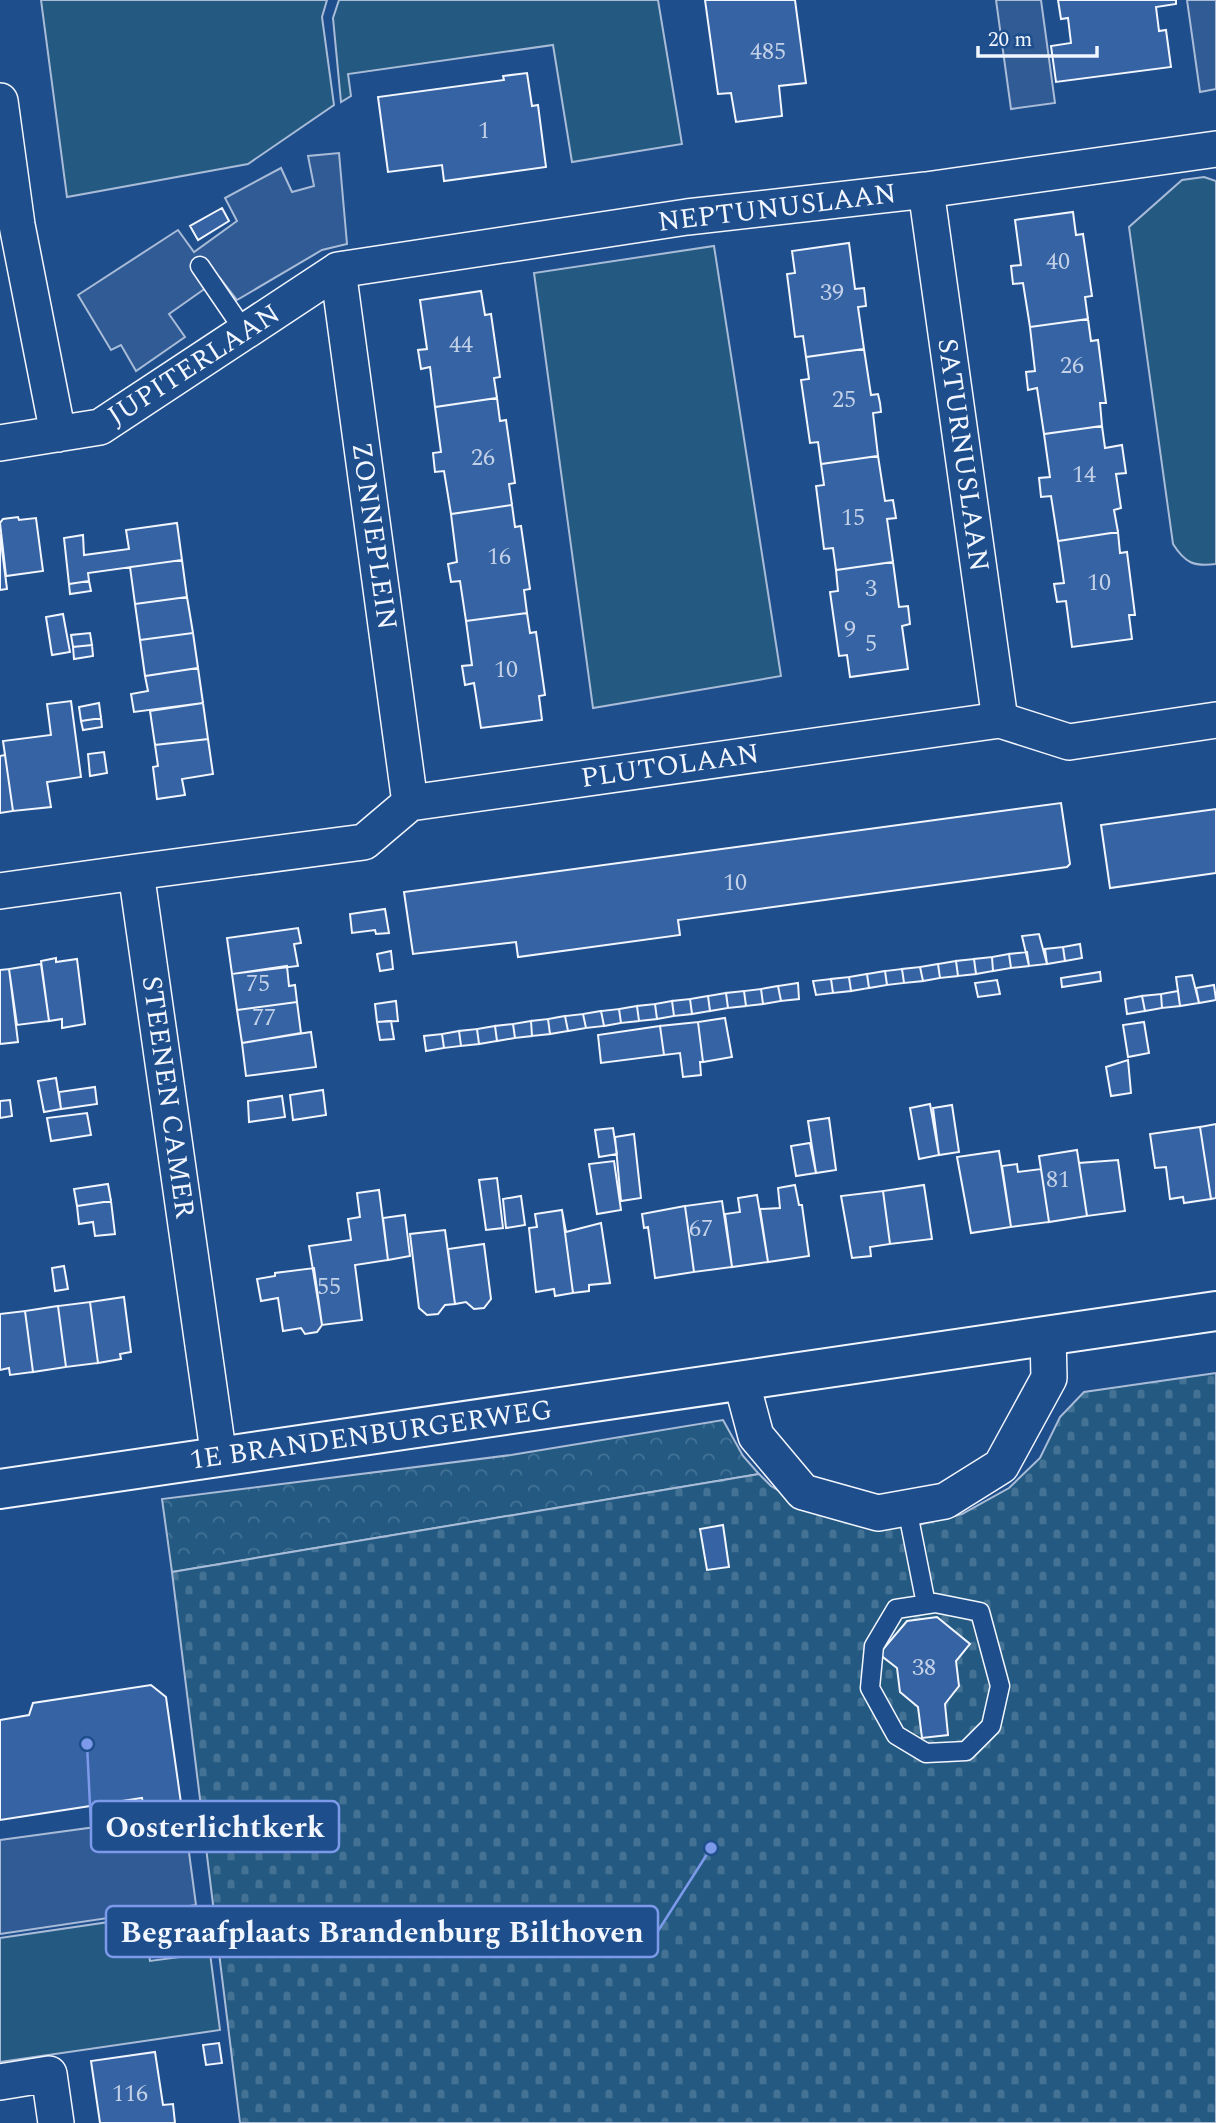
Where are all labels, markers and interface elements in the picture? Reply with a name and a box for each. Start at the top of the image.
scale bar [978,14,1097,58]
text: 20 m [988,24,1032,56]
house number: 485 [750,34,786,70]
house number: 1 [478,113,490,149]
street label: NEPTUNUSLAAN [655,172,899,244]
house number: 40 [1046,244,1070,280]
house number: 39 [820,275,844,311]
street label: JUPITERLAAN [99,293,289,437]
house number: 44 [449,327,473,363]
street label: SATURNUSLAAN [925,336,1001,574]
house number: 26 [1060,348,1084,384]
house number: 25 [832,382,856,418]
street label: ZONNEPLEIN [340,439,408,633]
house number: 26 [471,440,495,476]
house number: 14 [1072,457,1096,493]
house number: 15 [841,500,865,536]
house number: 16 [487,539,511,575]
house number: 10 [1087,565,1111,601]
house number: 3 [865,571,877,607]
house number: 9 [844,612,856,648]
house number: 5 [865,626,877,662]
house number: 10 [494,652,518,688]
street label: PLUTOLAAN [578,732,762,800]
house number: 10 [723,865,747,901]
house number: 75 [246,966,270,1002]
street label: STEENEN CAMER [130,973,206,1221]
house number: 77 [252,1000,276,1036]
house number: 81 [1046,1162,1070,1198]
house number: 67 [689,1211,713,1247]
house number: 55 [317,1269,341,1305]
street label: 1E BRANDENBURGERWEG [187,1388,555,1482]
house number: 38 [912,1650,936,1686]
callout: Oosterlichtkerk [91,1801,339,1852]
text: Oosterlichtkerk [105,1805,325,1851]
callout: Begraafplaats Brandenburg Bilthoven [106,1906,658,1957]
text: Begraafplaats Brandenburg Bilthoven [120,1910,644,1956]
house number: 116 [112,2076,148,2112]

